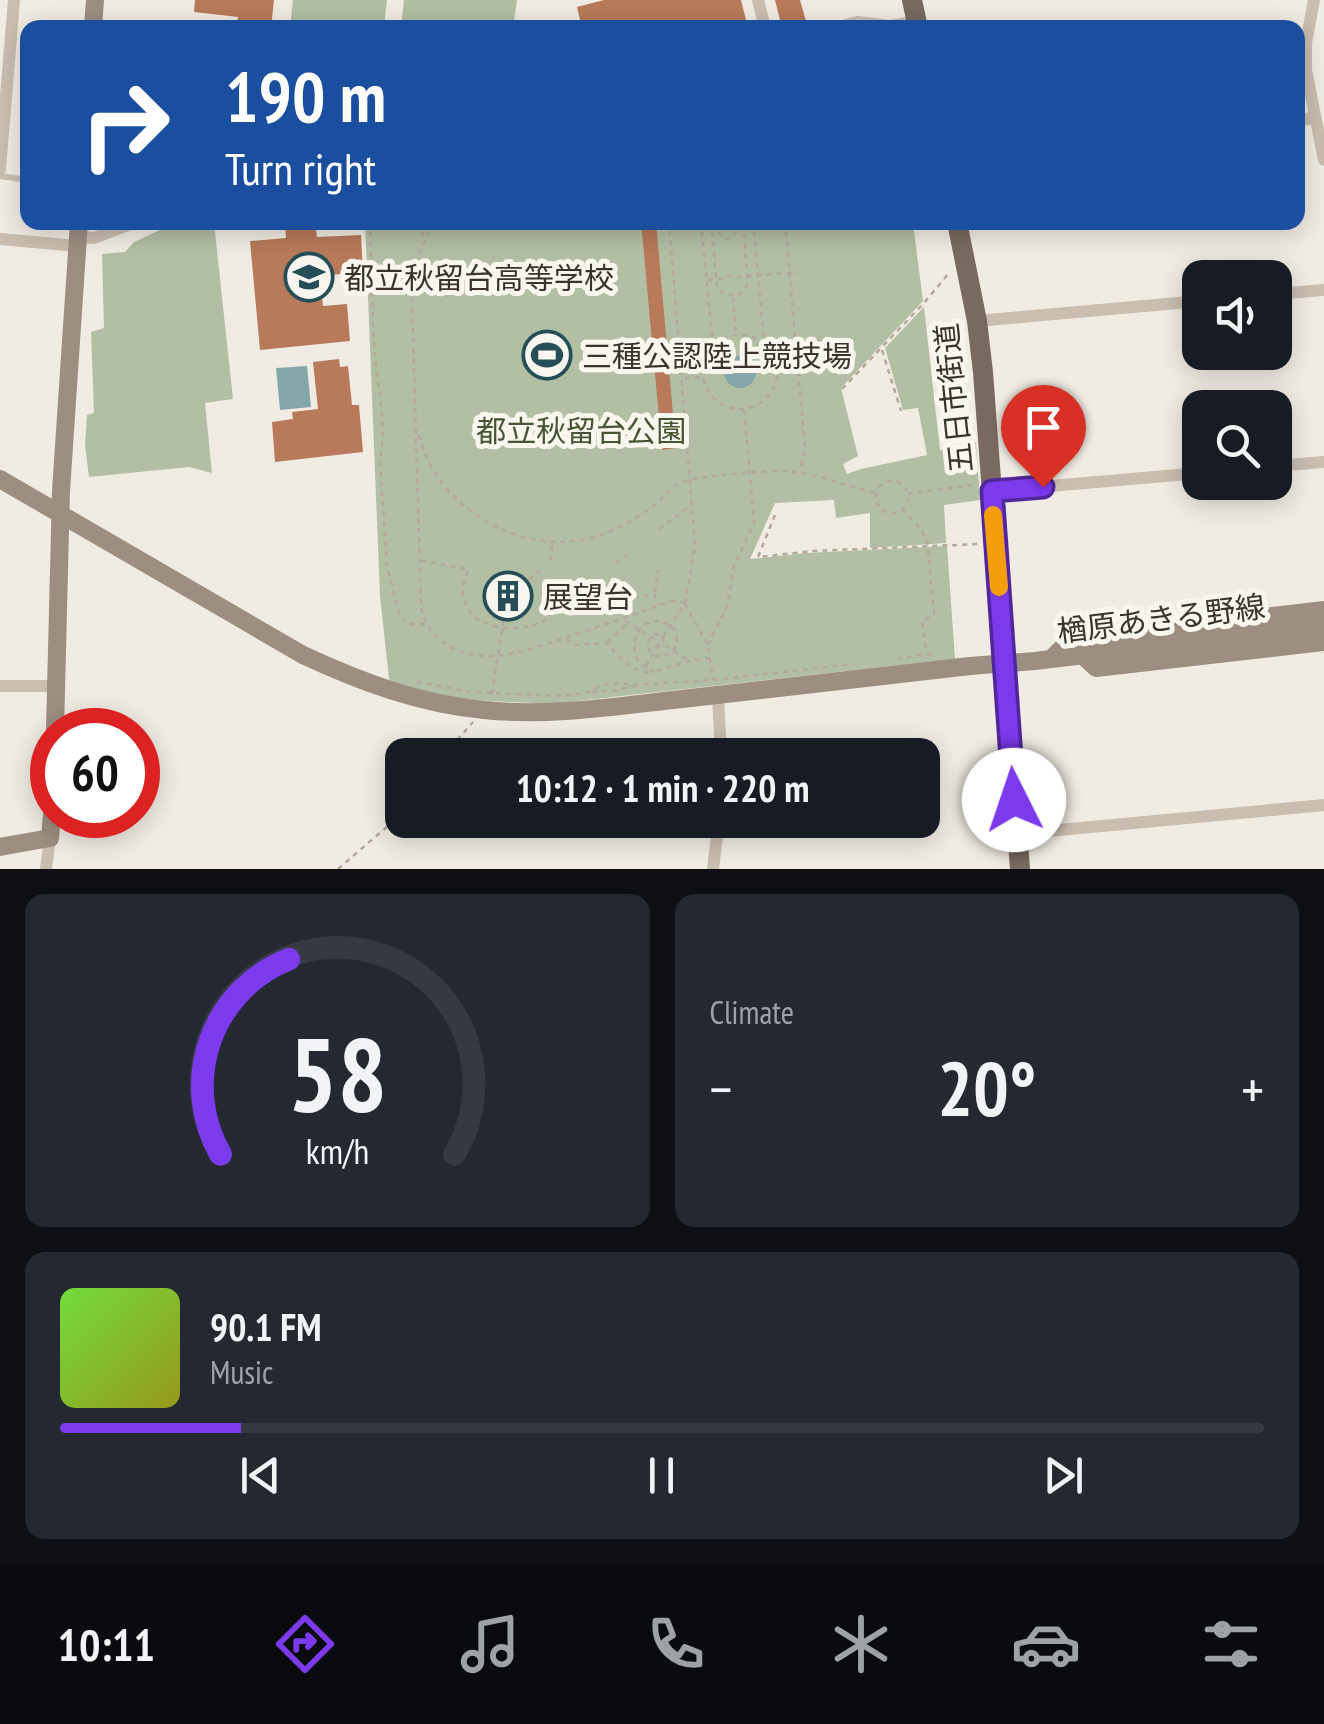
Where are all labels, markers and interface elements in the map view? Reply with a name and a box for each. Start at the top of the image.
text: 190 m [225,51,386,141]
icon: right [60,60,190,190]
text: Turn right [225,139,376,197]
school or university icon: 都立秋留台高等学校 [283,251,335,303]
place label: 都立秋留台高等学校 [344,258,614,297]
map controls [1182,260,1292,500]
button: sound [1182,260,1292,370]
street label: 五日市街道 [926,321,980,475]
sports icon: 三種公認陸上競技場 [521,329,573,381]
place label: 三種公認陸上競技場 [582,336,852,375]
pin [1001,385,1086,488]
button: search [1182,390,1292,500]
icon: arrive [1016,400,1071,455]
park label: 都立秋留台公園 [476,411,686,450]
building icon: 展望台 [482,570,534,622]
place label: 展望台 [543,577,633,616]
street label: 楢原あきる野線 [1055,586,1267,650]
speed limit sign: 60 [30,708,160,838]
position arrow [962,748,1066,852]
text: 10:12 · 1 min · 220 m [516,763,809,812]
text: Climate [710,991,794,1033]
text: 58 [288,1006,387,1141]
text: 20° [937,1040,1036,1137]
text: − [710,1053,732,1124]
text: + [1241,1053,1264,1124]
text: km/h [306,1128,369,1174]
text: 90.1 FM [210,1302,322,1351]
text: Music [210,1351,273,1393]
icon: previous [233,1448,288,1503]
icon: pause [634,1448,689,1503]
icon: next [1036,1448,1091,1503]
icon: directions [270,1609,340,1679]
icon: music [455,1609,525,1679]
icon: phone [641,1609,711,1679]
icon: climate [826,1609,896,1679]
icon: car [1011,1609,1081,1679]
icon: filters [1196,1609,1266,1679]
text: 10:11 [58,1615,155,1673]

